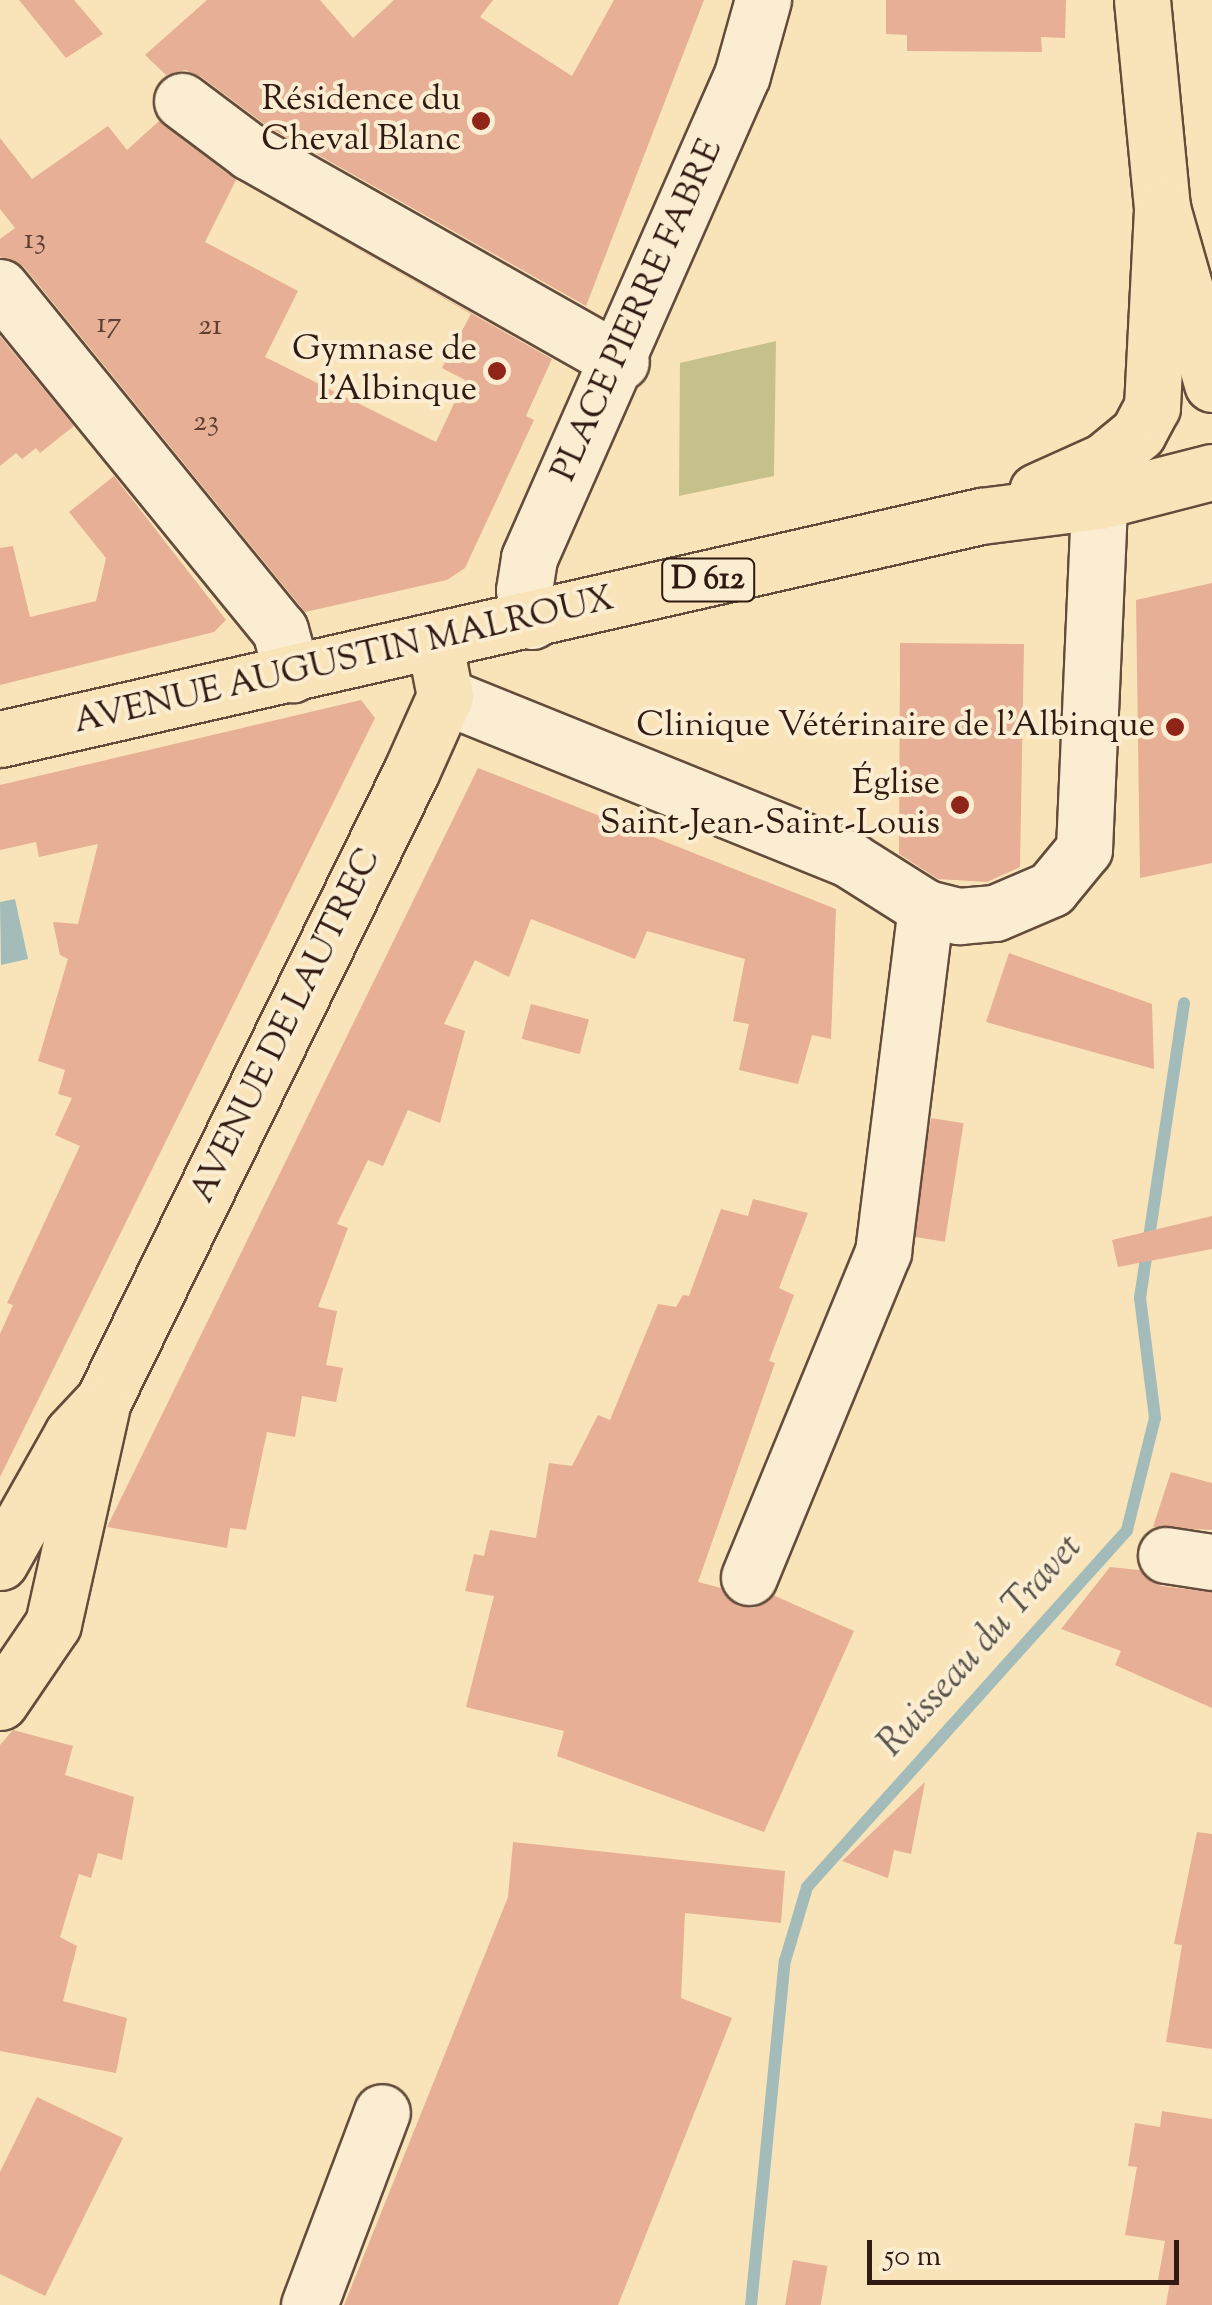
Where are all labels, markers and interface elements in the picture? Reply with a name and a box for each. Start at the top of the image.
place label: Résidence du Cheval Blanc [261,80,461,162]
marker: Résidence du Cheval Blanc [470,110,492,132]
street label: PLACE PIERRE FABRE [545,134,733,488]
house number: 13 [24,223,46,259]
house number: 17 [96,307,122,343]
house number: 21 [198,309,222,345]
place label: Gymnase de l'Albinque [292,330,477,412]
marker: Gymnase de l'Albinque [486,360,508,382]
house number: 23 [193,405,219,441]
road number: D 612 [660,553,756,607]
street label: AVENUE AUGUSTIN MALROUX [70,579,618,745]
place label: Clinique Vétérinaire de l'Albinque [636,706,1155,748]
marker: Clinique Vétérinaire de l'Albinque [1164,716,1186,738]
place label: Église Saint-Jean-Saint-Louis [600,764,940,846]
marker: Église Saint-Jean-Saint-Louis [949,794,971,816]
street label: AVENUE DE LAUTREC [183,842,391,1210]
water label: Ruisseau du Travet [870,1526,1094,1768]
scale bar [872,2220,1184,2282]
text: 50 m [884,2236,941,2279]

